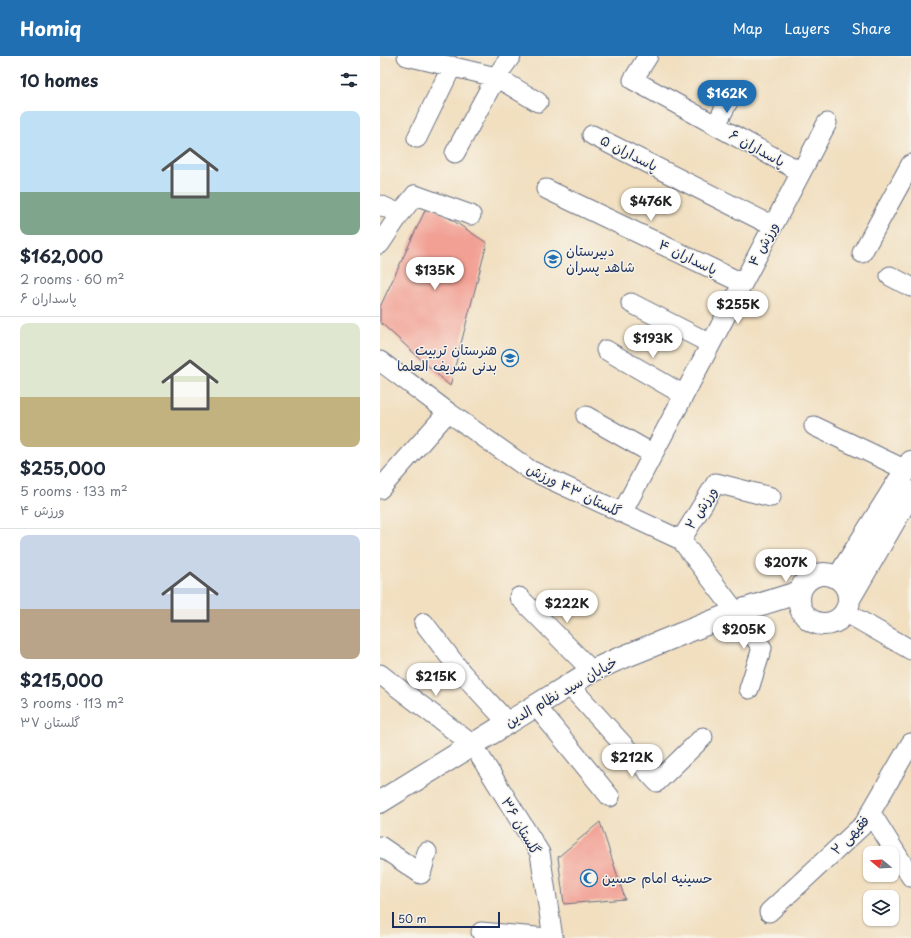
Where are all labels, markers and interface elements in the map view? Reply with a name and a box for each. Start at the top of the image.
text: Homiq [20,14,81,42]
text: Map [733,18,763,39]
text: Layers [785,18,830,39]
text: Share [852,18,891,39]
text: 10 homes [20,67,98,93]
icon: filters [338,69,360,91]
pin: $162K [699,80,755,114]
text: $162K [706,83,748,102]
street label: پاسداران ۶ [726,124,789,172]
street label: پاسداران ۵ [597,129,662,176]
icon: home [154,137,226,209]
pin: $476K [623,188,679,222]
text: $476K [630,191,672,210]
street label: ورزش ۴ [742,218,783,270]
street label: پاسداران ۴ [655,233,721,280]
place label: دبیرستان شاهد پسران [566,240,635,277]
text: $162,000 [20,243,103,269]
school or university icon: دبیرستان شاهد پسران [543,249,563,269]
pin: $135K [407,257,463,291]
text: $135K [415,260,455,279]
text: 2 rooms · 60 m² [20,269,125,288]
text: پاسداران ۶ [20,288,77,307]
pin: $255K [710,291,766,325]
text: $255K [716,294,760,313]
pin: $193K [625,325,681,359]
text: $193K [633,328,673,347]
place label: هنرستان تربیت بدنی شریف العلما [397,339,497,376]
school or university icon: هنرستان تربیت بدنی شریف العلما [500,348,520,368]
icon: home [154,349,226,421]
text: $255,000 [20,455,106,481]
street label: گلستان ۴۳ ورزش [523,458,625,522]
text: 5 rooms · 133 m² [20,481,128,500]
street label: ورزش ۲ [679,482,722,533]
text: ورزش ۴ [20,500,65,519]
pin: $207K [758,549,814,583]
text: $207K [764,552,808,571]
icon: home [154,561,226,633]
pin: $222K [539,590,595,624]
text: $222K [545,593,589,612]
pin: $205K [716,616,772,650]
text: $205K [722,619,766,638]
street label: خیابان سید نظام الدین [501,651,621,733]
pin: $215K [408,663,464,697]
text: $215K [416,666,456,685]
text: $215,000 [20,667,103,693]
text: 3 rooms · 113 m² [20,693,124,712]
text: گلستان ۳۷ [20,712,80,731]
pin: $212K [604,744,660,778]
text: $212K [611,747,653,766]
street label: گلستان ۳۶ [496,793,546,859]
street label: فقیهی ۲ [825,810,874,859]
north arrow [863,846,899,882]
map controls [863,846,899,926]
place label: حسینیه امام حسین [602,867,713,889]
mosque icon: حسینیه امام حسین [579,868,599,888]
button: layers [863,890,899,926]
scale bar [392,910,500,929]
text: 50 m [398,910,427,927]

